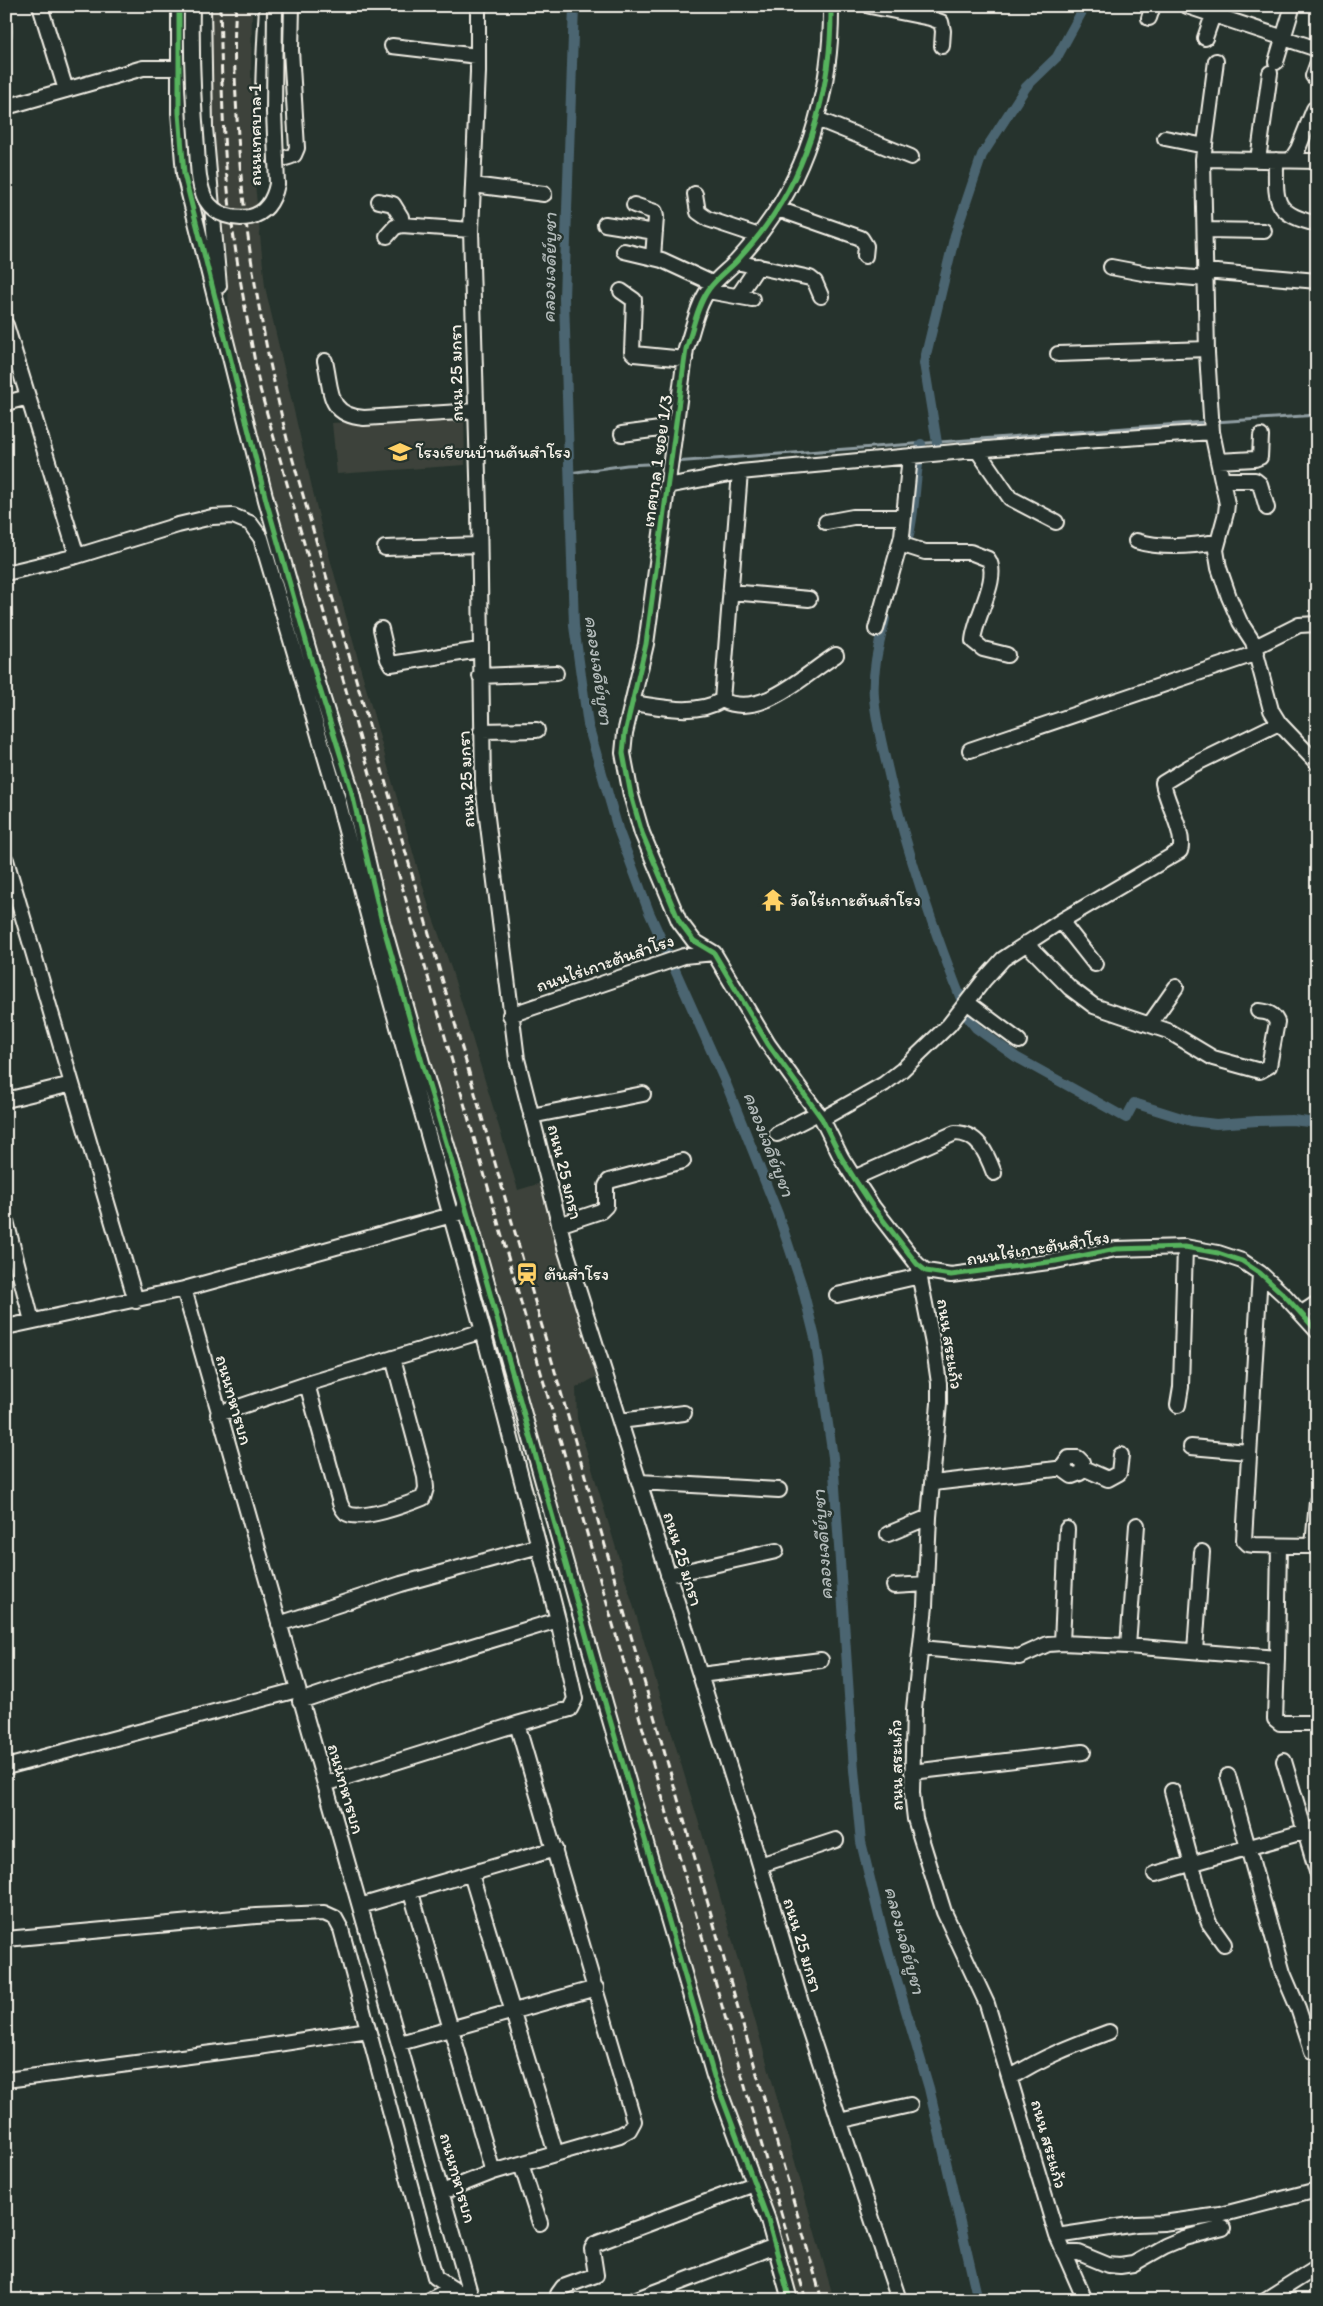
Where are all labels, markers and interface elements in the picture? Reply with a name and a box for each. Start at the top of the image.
street label: ถนนเทศบาล 1 [244,84,266,186]
water label: คลองเจดีย์บูชา [537,212,562,323]
street label: ถนน 25 มกรา [444,324,468,422]
street label: เทศบาล 1 ซอย 1/3 [637,393,677,529]
school or university icon: โรงเรียนบ้านต้นสำโรง [387,439,413,465]
place label: โรงเรียนบ้านต้นสำโรง [415,441,571,463]
water label: คลองเจดีย์บูชา [579,614,618,727]
street label: ถนน 25 มกรา [452,730,480,828]
temple icon: วัดไร่เกาะต้นสำโรง [760,887,786,913]
place label: วัดไร่เกาะต้นสำโรง [790,889,921,911]
street label: ถนนไร่เกาะต้นสำโรง [533,929,677,997]
water label: คลองเจดีย์บูชา [738,1088,800,1201]
street label: ถนน 25 มกรา [543,1122,587,1222]
street label: ถนนไร่เกาะต้นสำโรง [965,1226,1111,1270]
station icon: ต้นสำโรง [514,1261,540,1287]
place label: ต้นสำโรง [544,1263,609,1285]
street label: ถนน สระแก้ว [932,1297,968,1391]
street label: ถนนทหารบก [211,1352,257,1448]
water label: คลองเจดีย์บูชา [807,1488,838,1601]
street label: ถนน 25 มกรา [658,1509,708,1609]
street label: ถนน สระแก้ว [884,1719,908,1811]
street label: ถนนทหารบก [323,1741,369,1837]
water label: คลองเจดีย์บูชา [879,1884,931,1998]
street label: ถนน 25 มกรา [778,1895,828,1995]
street label: ถนน สระแก้ว [1026,2097,1072,2191]
street label: ถนนทหารบก [435,2130,481,2226]

